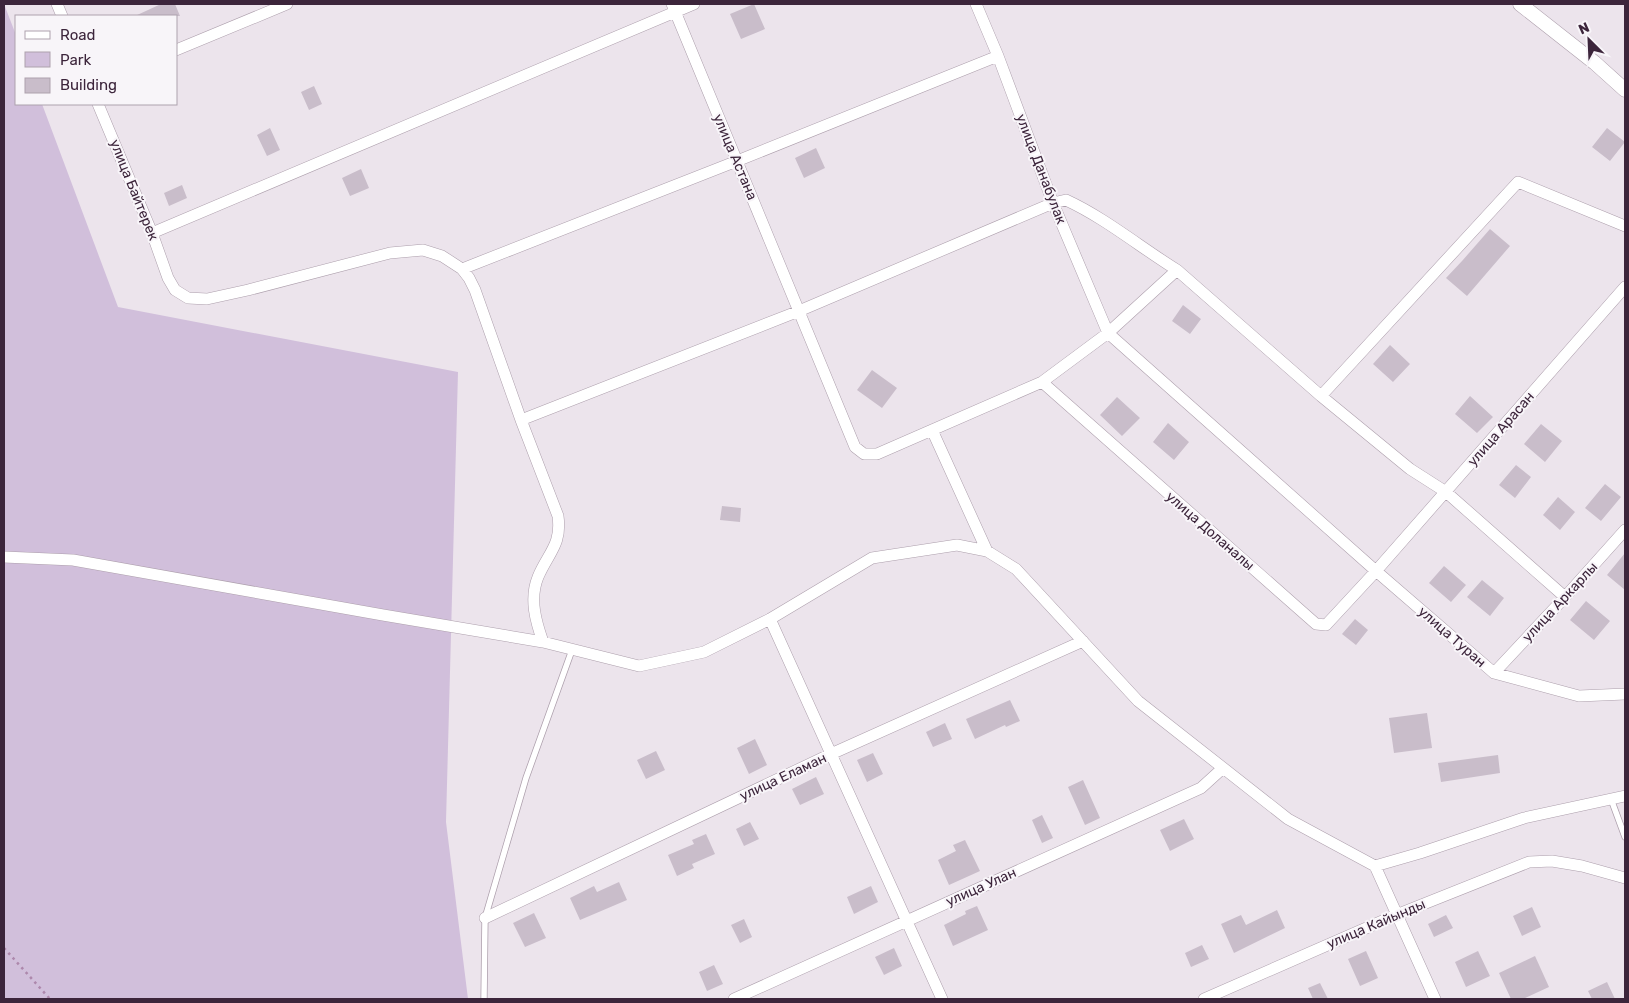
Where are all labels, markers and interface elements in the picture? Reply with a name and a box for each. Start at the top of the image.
legend [15,15,178,105]
north arrow [1564,15,1614,65]
text: N [1576,19,1592,38]
text: Road [60,26,96,44]
text: Park [60,51,91,69]
text: Building [60,76,117,94]
street label: улица Астана [709,111,761,203]
street label: улица Данабулак [1012,112,1070,227]
street label: улица Байтерек [106,137,162,244]
street label: улица Арасан [1464,388,1538,470]
street label: улица Доланалы [1162,488,1258,574]
street label: улица Аркарлы [1519,559,1601,645]
street label: улица Туран [1415,603,1489,671]
street label: улица Еламан [737,749,829,805]
street label: улица Улан [943,864,1019,910]
street label: улица Кайынды [1324,896,1428,952]

